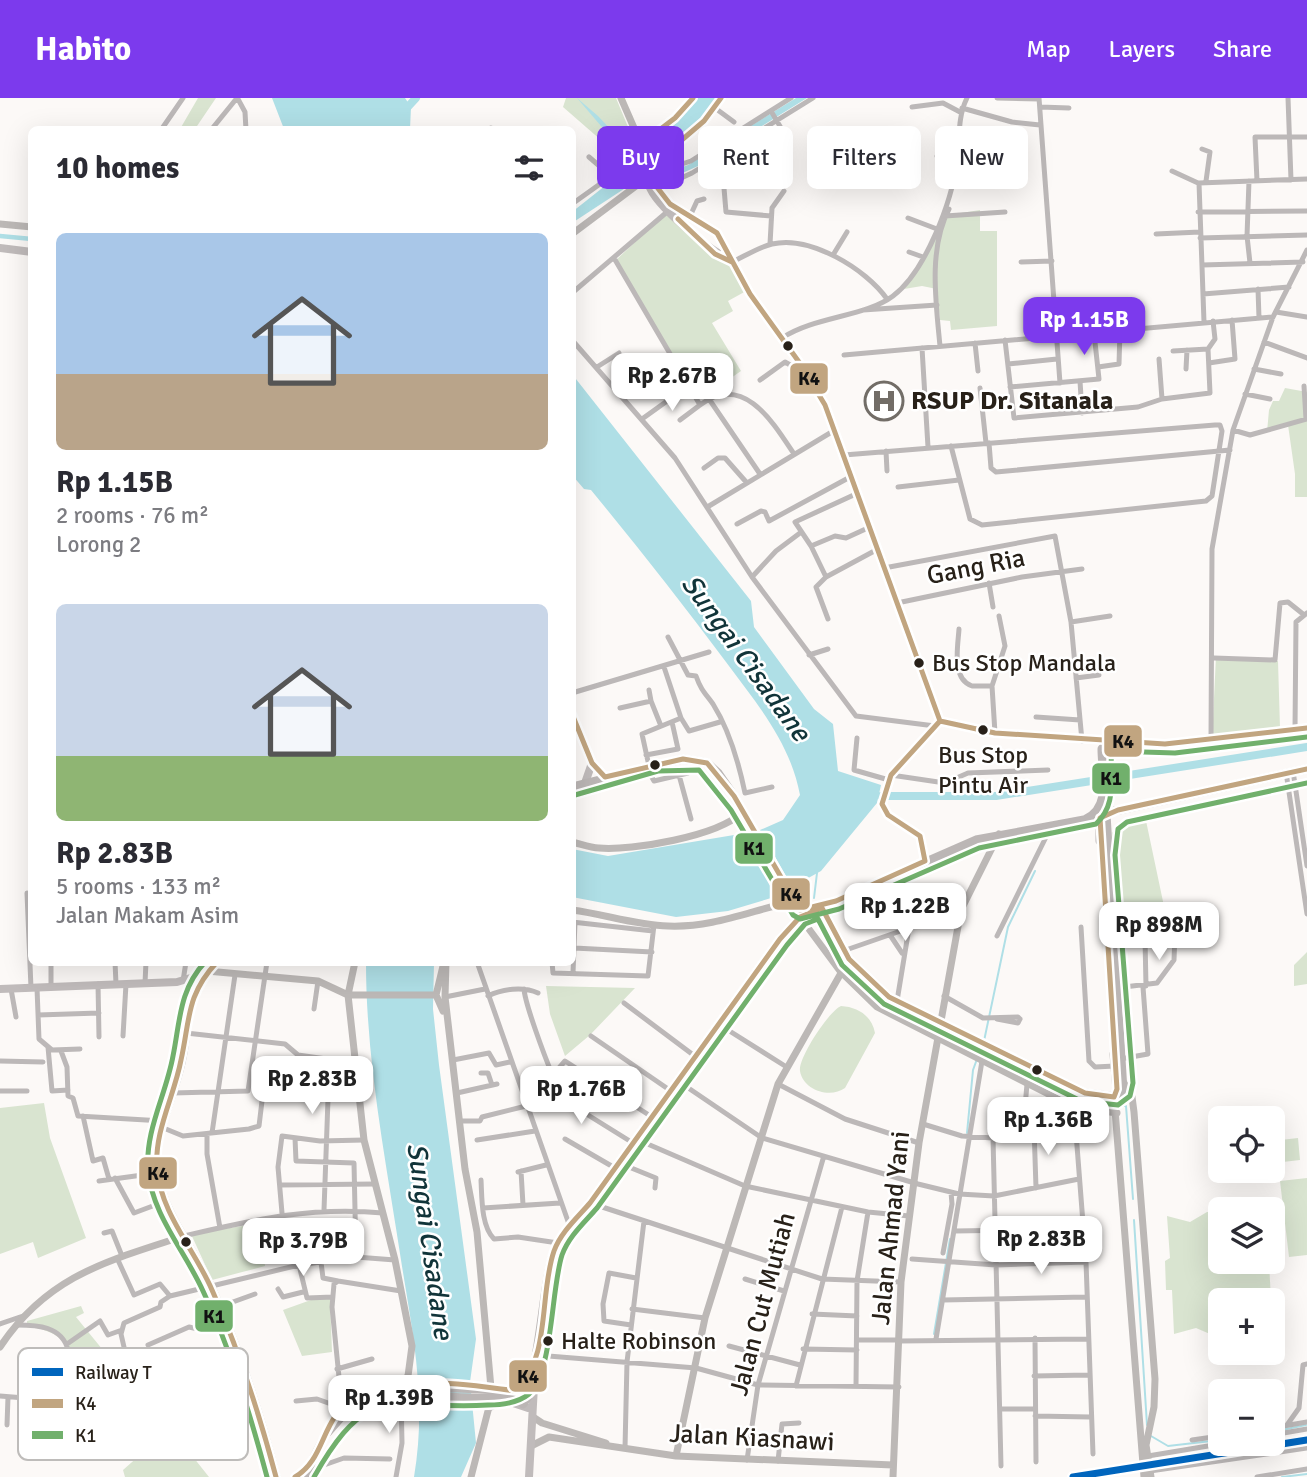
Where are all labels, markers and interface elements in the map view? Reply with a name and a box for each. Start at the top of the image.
text: Habito [35,29,131,70]
text: Map [1026,34,1071,64]
text: Layers [1109,34,1175,64]
text: Share [1213,34,1272,64]
chip: Buy [597,126,684,189]
chip: Rent [698,126,793,189]
chip: Filters [807,126,921,189]
chip: New [935,126,1028,189]
icon: filters [510,149,548,187]
text: 10 homes [56,150,179,187]
icon: home [239,278,365,404]
pin: Rp 1.15B [1012,298,1156,357]
text: Rp 1.15B [1039,305,1129,334]
unlabelled marker [781,339,795,353]
pin: Rp 2.67B [600,354,744,413]
text: Rp 2.67B [627,361,717,390]
line badge: K4 [789,362,829,395]
text: K4 [798,367,820,391]
hospital icon: RSUP Dr. Sitanala [863,380,905,422]
place label: RSUP Dr. Sitanala [911,385,1113,417]
text: Rp 1.15B [56,464,173,501]
text: 2 rooms · 76 m² [56,501,209,530]
text: Lorong 2 [56,530,142,559]
street label: Gang Ria [924,542,1028,592]
water label: Sungai Cisadane [674,568,819,750]
place label: Bus Stop Mandala [932,648,1116,678]
icon: home [239,649,365,775]
marker: Bus Stop Mandala [912,656,926,670]
marker: Bus Stop Pintu Air [976,723,990,737]
line badge: K4 [1103,724,1143,758]
text: K4 [1112,730,1134,754]
place label: Bus Stop Pintu Air [938,740,1028,800]
unlabelled marker [648,758,662,772]
line badge: K1 [1091,762,1131,795]
text: K1 [1100,767,1122,791]
line badge: K1 [734,832,774,865]
text: Rp 2.83B [56,835,173,872]
text: K1 [743,837,765,861]
text: 5 rooms · 133 m² [56,872,221,901]
line badge: K4 [771,877,811,911]
text: K4 [780,883,802,907]
pin: Rp 1.22B [833,884,977,943]
text: Rp 1.22B [860,891,950,920]
text: Jalan Makam Asim [56,901,239,930]
pin: Rp 898M [1094,902,1224,962]
text: Rp 898M [1115,910,1203,939]
pin: Rp 2.83B [240,1056,384,1116]
unlabelled marker [1030,1063,1044,1077]
text: Rp 2.83B [267,1064,357,1093]
pin: Rp 1.76B [509,1066,653,1126]
text: Rp 1.76B [536,1074,626,1103]
pin: Rp 1.36B [976,1098,1120,1157]
text: Rp 1.36B [1003,1105,1093,1134]
map controls [1208,1106,1285,1456]
button: locate [1208,1106,1285,1183]
street label: Jalan Ahmad Yani [865,1130,917,1326]
water label: Sungai Cisadane [399,1141,461,1343]
line badge: K4 [138,1156,178,1190]
text: K4 [147,1162,169,1186]
button: layers [1208,1197,1285,1274]
street label: Jalan Cut Mutiah [723,1209,803,1399]
pin: Rp 2.83B [969,1216,1113,1276]
pin: Rp 3.79B [231,1218,375,1278]
text: Rp 2.83B [996,1224,1086,1253]
text: Rp 3.79B [258,1226,348,1255]
unlabelled marker [179,1235,193,1249]
button: + [1208,1288,1285,1365]
line badge: K1 [194,1299,234,1333]
text: K1 [203,1305,225,1329]
place label: Halte Robinson [561,1326,716,1356]
marker: Halte Robinson [541,1334,555,1348]
legend [18,1348,248,1460]
line badge: K4 [508,1359,548,1393]
text: Railway T [75,1361,153,1385]
text: K4 [517,1365,539,1389]
pin: Rp 1.39B [317,1376,461,1435]
button: − [1208,1379,1285,1456]
text: Rp 1.39B [344,1383,434,1412]
text: K4 [75,1392,97,1416]
street label: Jalan Kiasnawi [669,1418,835,1458]
text: K1 [75,1424,97,1448]

